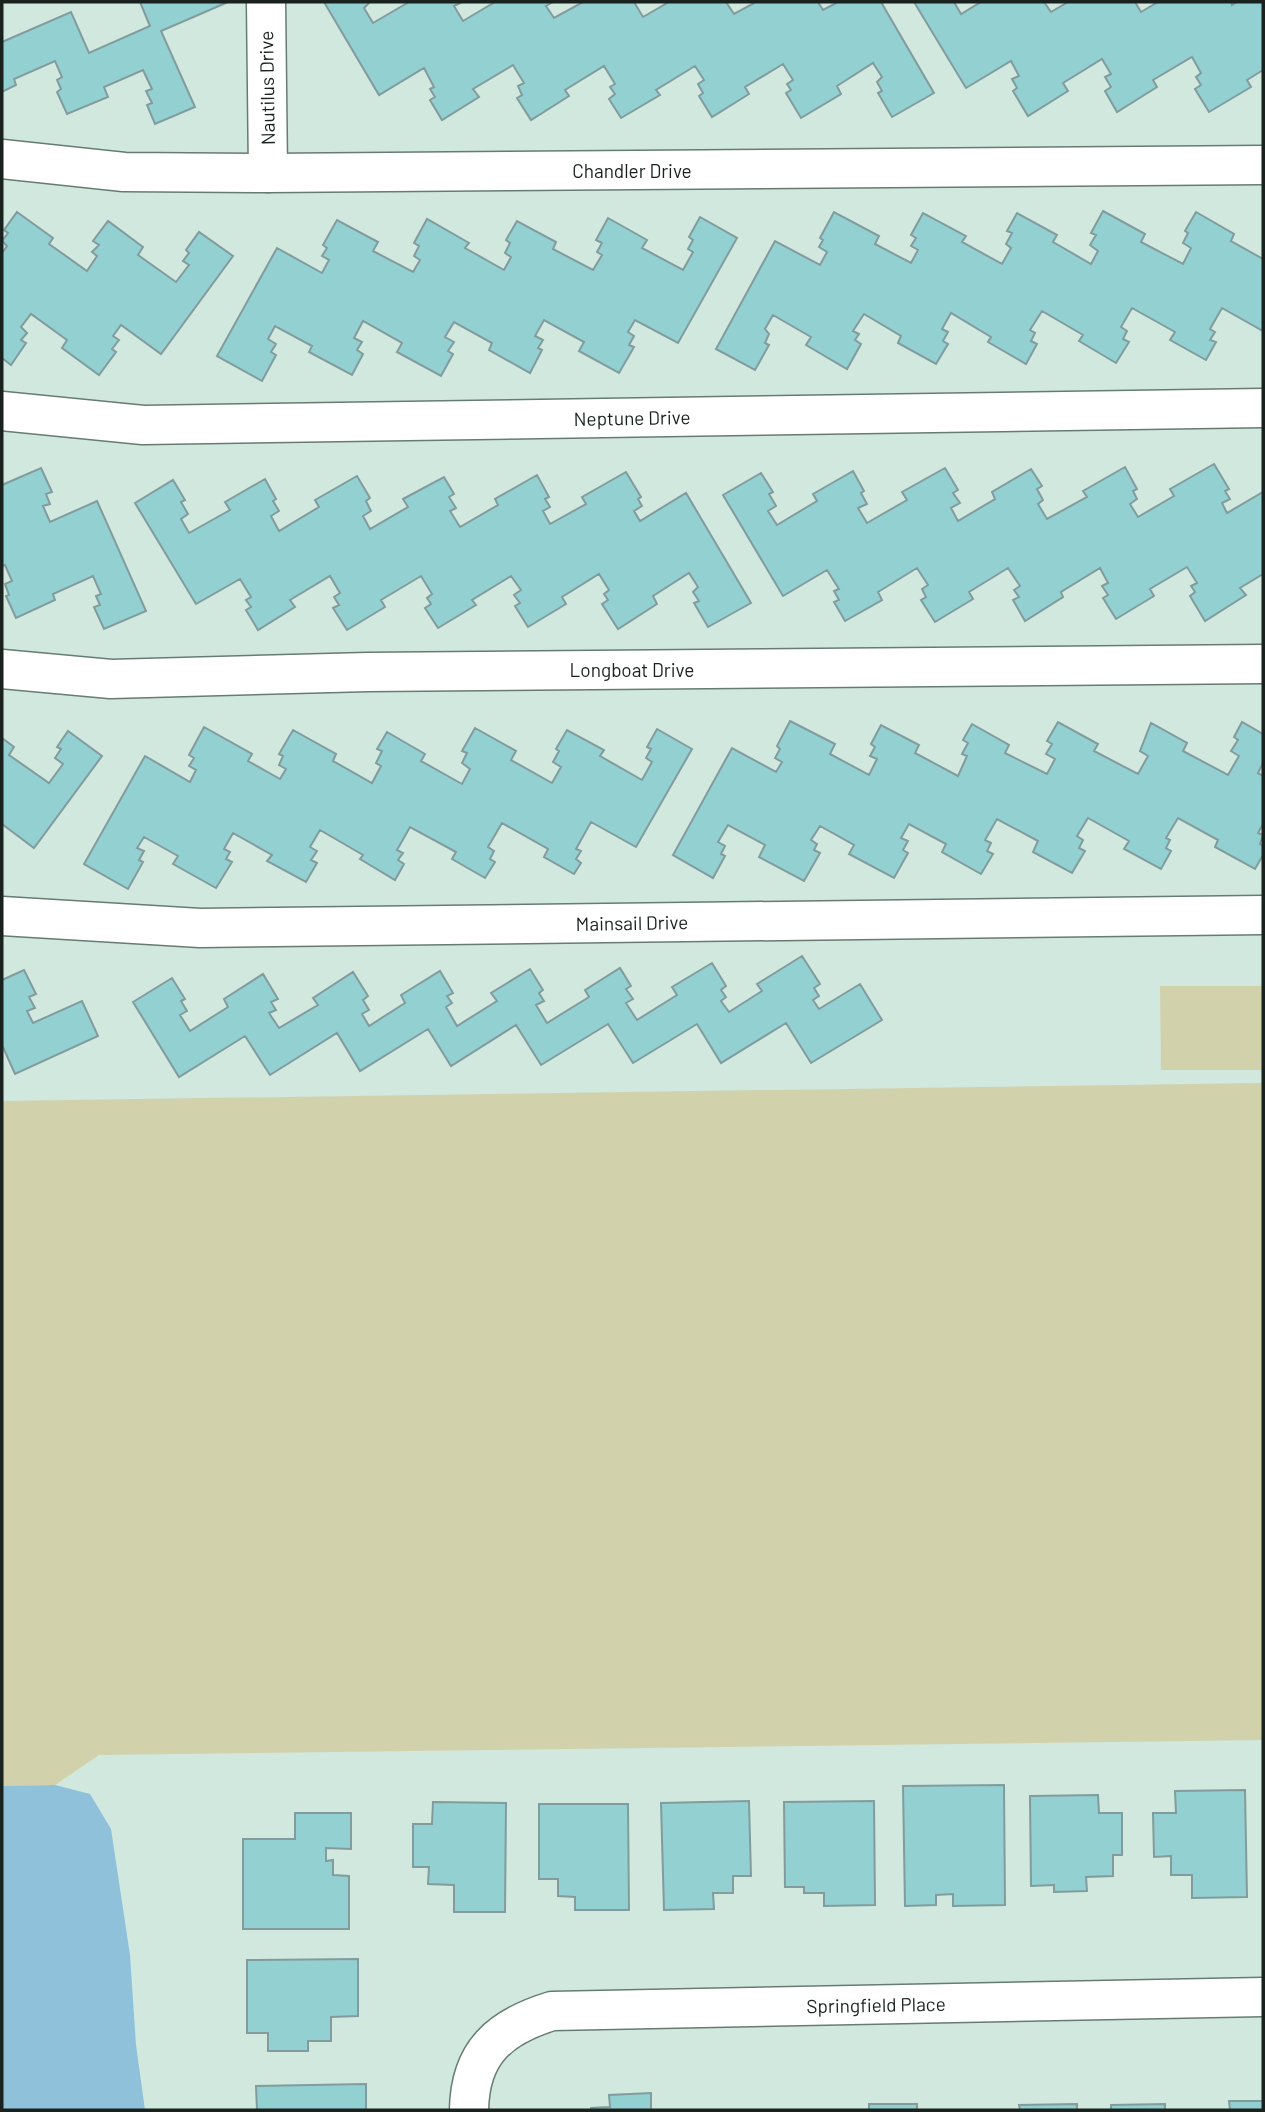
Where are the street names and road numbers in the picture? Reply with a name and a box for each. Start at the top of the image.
street label: Nautilus Drive [254,31,279,145]
street label: Chandler Drive [572,159,692,182]
street label: Neptune Drive [573,405,691,430]
street label: Longboat Drive [570,658,694,681]
street label: Mainsail Drive [576,910,688,935]
street label: Springfield Place [806,1992,946,2017]

